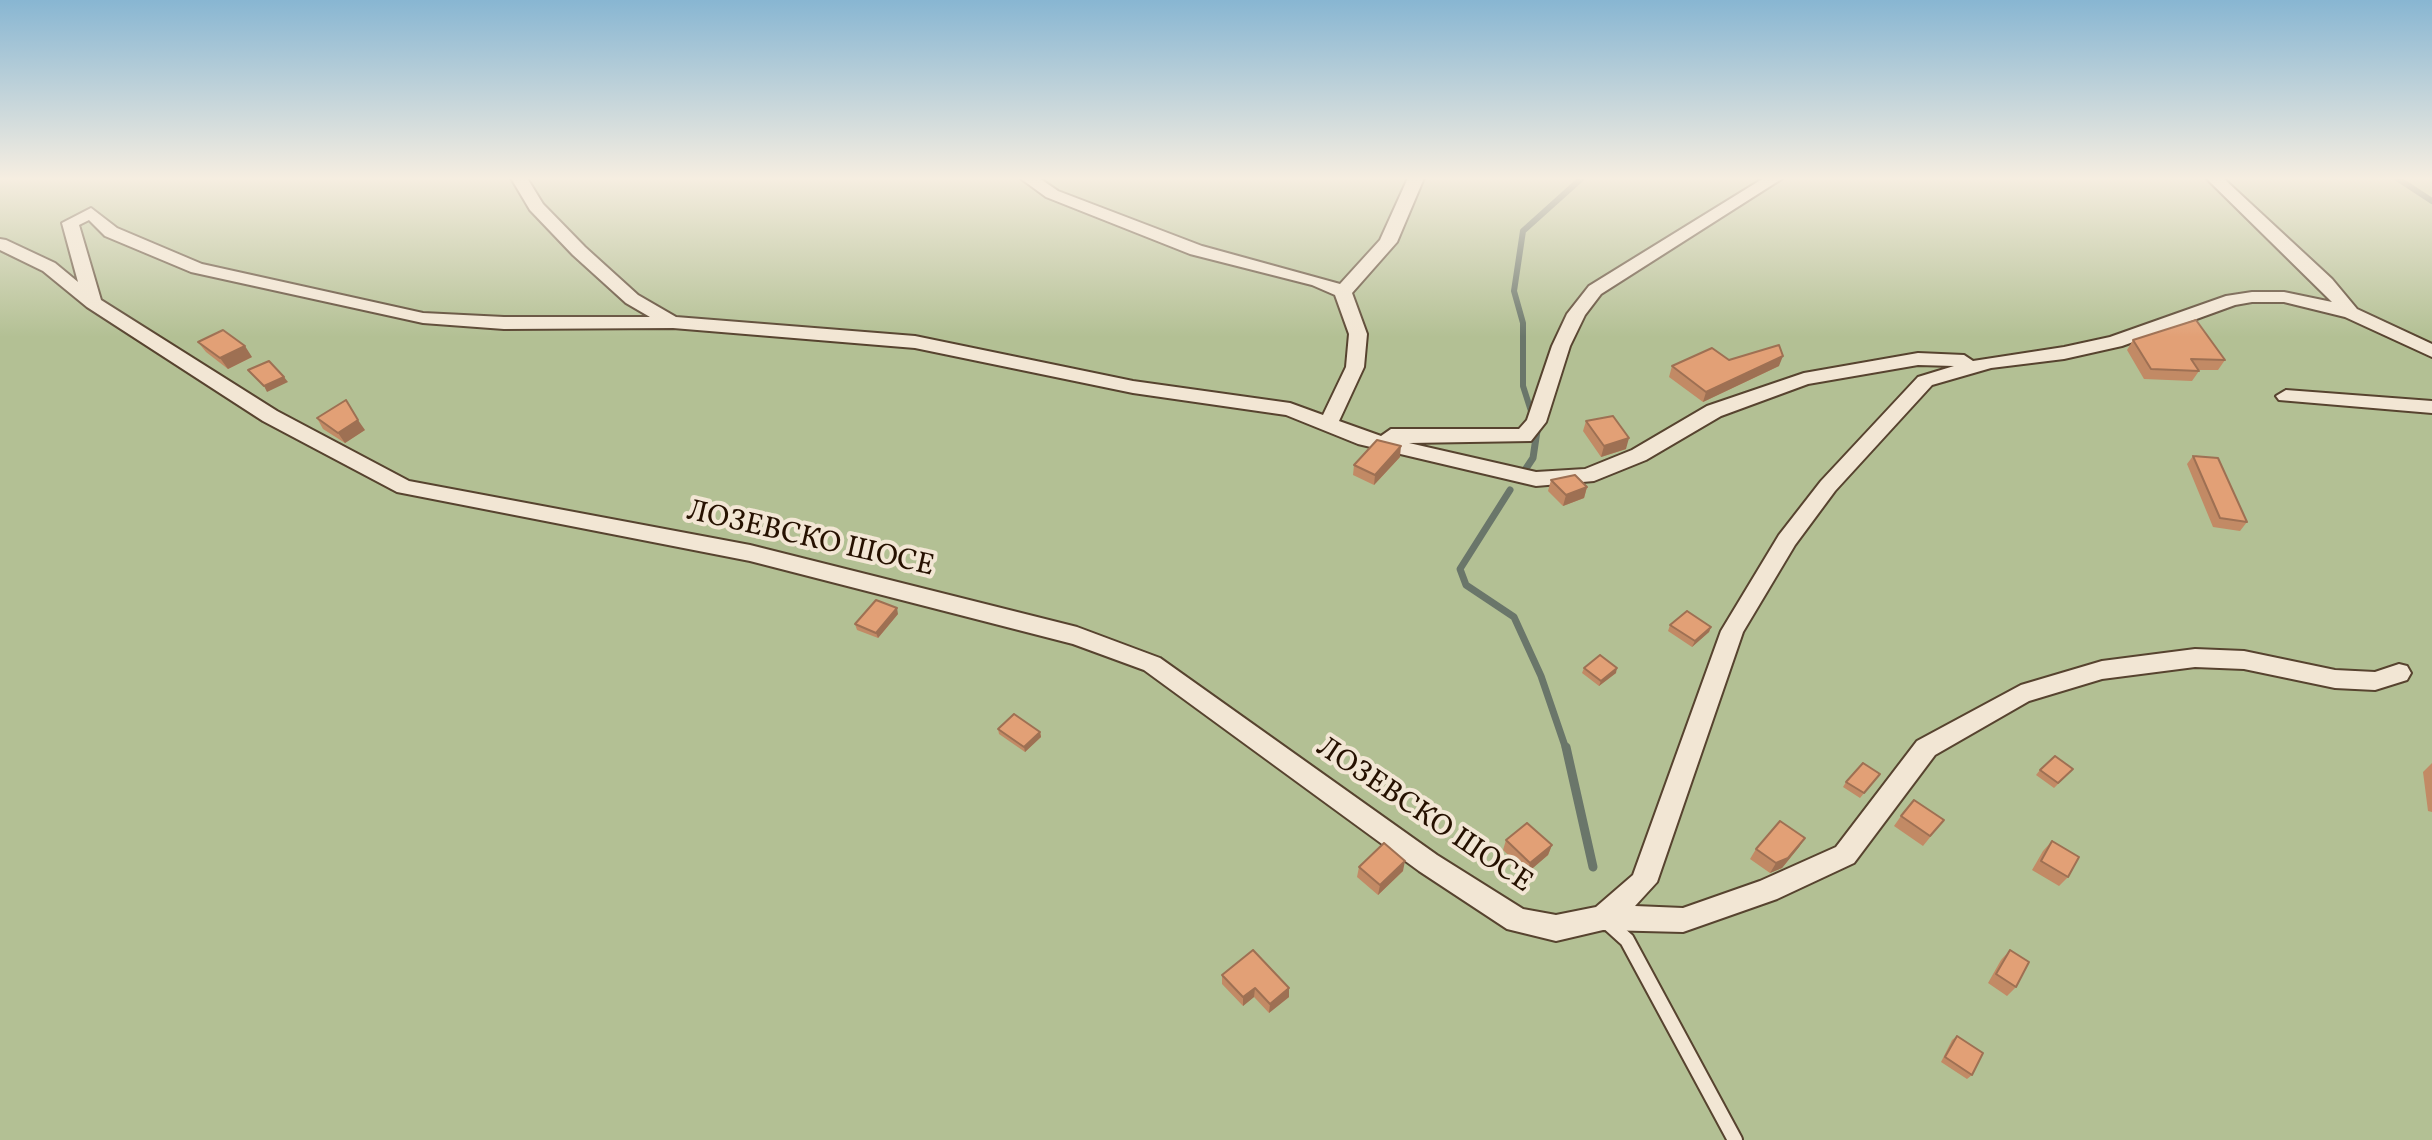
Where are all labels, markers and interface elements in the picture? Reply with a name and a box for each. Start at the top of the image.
street label: ЛОЗЕВСКО ШОСЕ [683,495,937,587]
street label: ЛОЗЕВСКО ШОСЕ [1308,731,1538,903]

